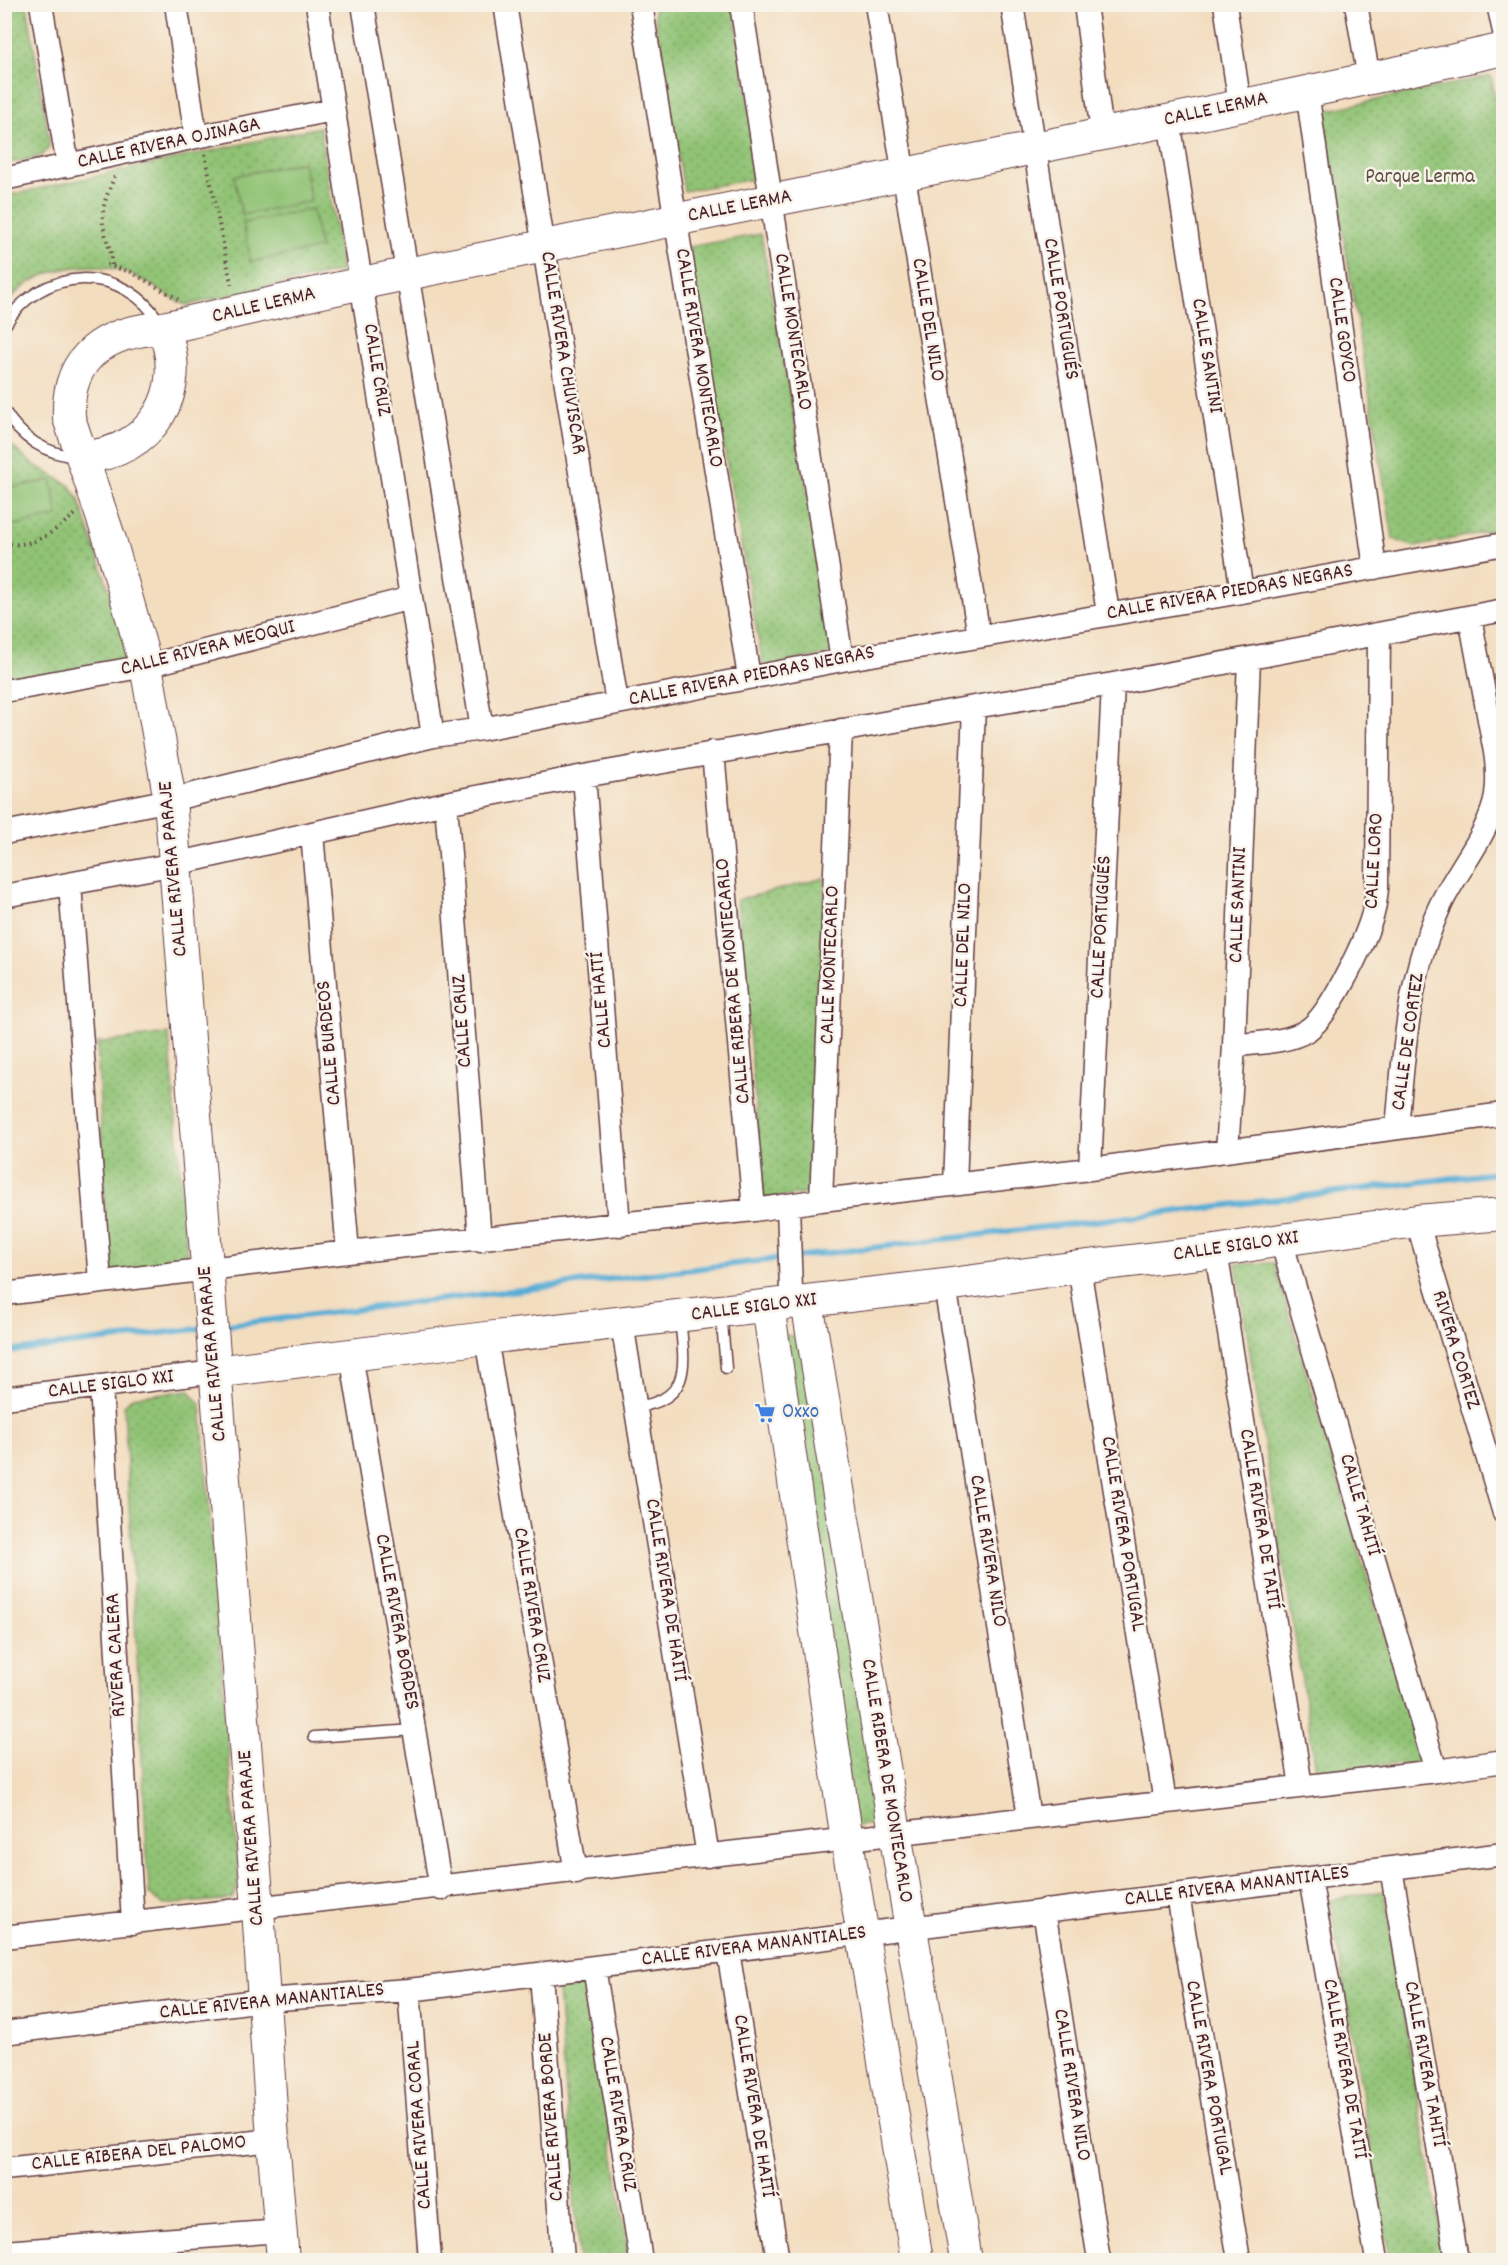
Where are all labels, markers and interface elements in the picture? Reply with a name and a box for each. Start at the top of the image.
street label: CALLE LERMA [1161,84,1271,136]
street label: CALLE RIVERA OJINAGA [75,110,263,178]
park label: Parque Lerma [1365,163,1476,193]
street label: CALLE LERMA [685,182,795,232]
street label: CALLE PORTUGUÉS [1034,236,1086,382]
street label: CALLE RIVERA MONTECARLO [666,246,730,470]
street label: CALLE RIVERA CHUVISCAR [531,249,593,457]
street label: CALLE MONTECARLO [765,251,819,413]
street label: CALLE DEL NILO [902,256,952,384]
street label: CALLE GOYCO [1319,275,1363,385]
street label: CALLE LERMA [209,280,319,332]
street label: CALLE SANTINI [1182,296,1230,416]
street label: CALLE CRUZ [354,322,398,419]
street label: CALLE RIVERA PIEDRAS NEGRAS [1104,557,1356,629]
street label: CALLE RIVERA MEOQUI [118,613,299,685]
street label: CALLE RIVERA PIEDRAS NEGRAS [626,638,878,716]
street label: CALLE RIVERA PARAJE [151,780,197,958]
street label: CALLE LORO [1358,812,1392,910]
street label: CALLE SANTINI [1222,846,1256,964]
street label: CALLE PORTUGUÉS [1083,855,1121,999]
street label: CALLE RIBERA DE MONTECARLO [708,857,760,1105]
street label: CALLE DEL NILO [947,882,981,1008]
street label: CALLE MONTECARLO [813,885,849,1045]
street label: CALLE HAITÍ [583,950,621,1049]
street label: CALLE DE CORTEZ [1385,971,1434,1113]
street label: CALLE CRUZ [445,973,481,1069]
street label: CALLE BURDEOS [310,979,350,1107]
street label: CALLE SIGLO XXI [1171,1223,1301,1271]
street label: CALLE RIVERA PARAJE [190,1265,236,1443]
street label: CALLE SIGLO XXI [689,1285,819,1331]
street label: RIVERA CORTEZ [1423,1287,1487,1414]
street label: CALLE SIGLO XXI [46,1362,176,1408]
place label: Oxxo [782,1398,819,1428]
supermarket icon: Oxxo [753,1401,777,1425]
street label: CALLE RIVERA DE TAITÍ [1230,1427,1288,1612]
street label: CALLE RIVERA PORTUGAL [1092,1434,1152,1634]
street label: CALLE TAHITÍ [1330,1451,1388,1561]
street label: CALLE RIVERA NILO [960,1473,1014,1629]
street label: CALLE RIVERA DE HAITÍ [636,1497,694,1685]
street label: CALLE RIVERA CRUZ [504,1526,558,1685]
street label: CALLE RIVERA BORDES [366,1532,426,1712]
street label: RIVERA CALERA [99,1592,135,1718]
street label: CALLE RIBERA DE MONTECARLO [852,1657,920,1905]
street label: CALLE RIVERA PARAJE [231,1749,273,1927]
street label: CALLE RIVERA MANANTIALES [1123,1858,1351,1916]
street label: CALLE RIVERA MANANTIALES [640,1918,868,1976]
street label: CALLE RIVERA MANANTIALES [158,1975,386,2029]
street label: CALLE RIVERA DE TAITÍ [1313,1977,1375,2162]
street label: CALLE RIVERA PORTUGAL [1176,1978,1240,2178]
street label: CALLE RIVERA TAHITÍ [1395,1979,1454,2150]
street label: CALLE RIVERA NILO [1044,2007,1098,2163]
street label: CALLE RIVERA DE HAITÍ [724,2013,782,2201]
street label: CALLE RIVERA BORDE [531,2031,573,2202]
street label: CALLE RIVERA CRUZ [590,2035,644,2194]
street label: CALLE RIVERA CORAL [399,2039,441,2210]
street label: CALLE RIBERA DEL PALOMO [30,2128,248,2180]

